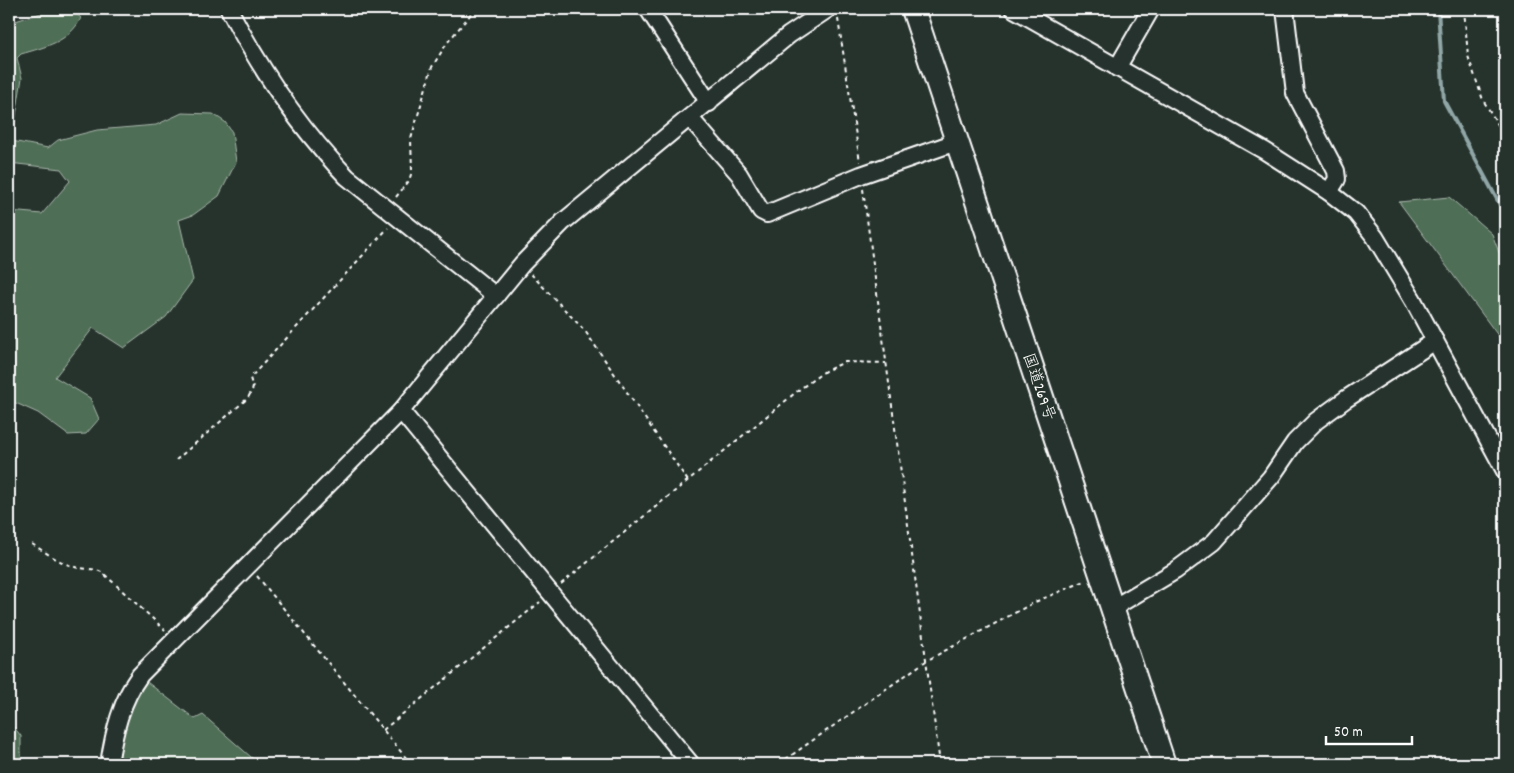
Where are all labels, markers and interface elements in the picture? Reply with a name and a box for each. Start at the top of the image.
street label: 国道269号 [1016,350,1060,424]
scale bar [1326,713,1413,745]
text: 50 m [1334,722,1363,744]

